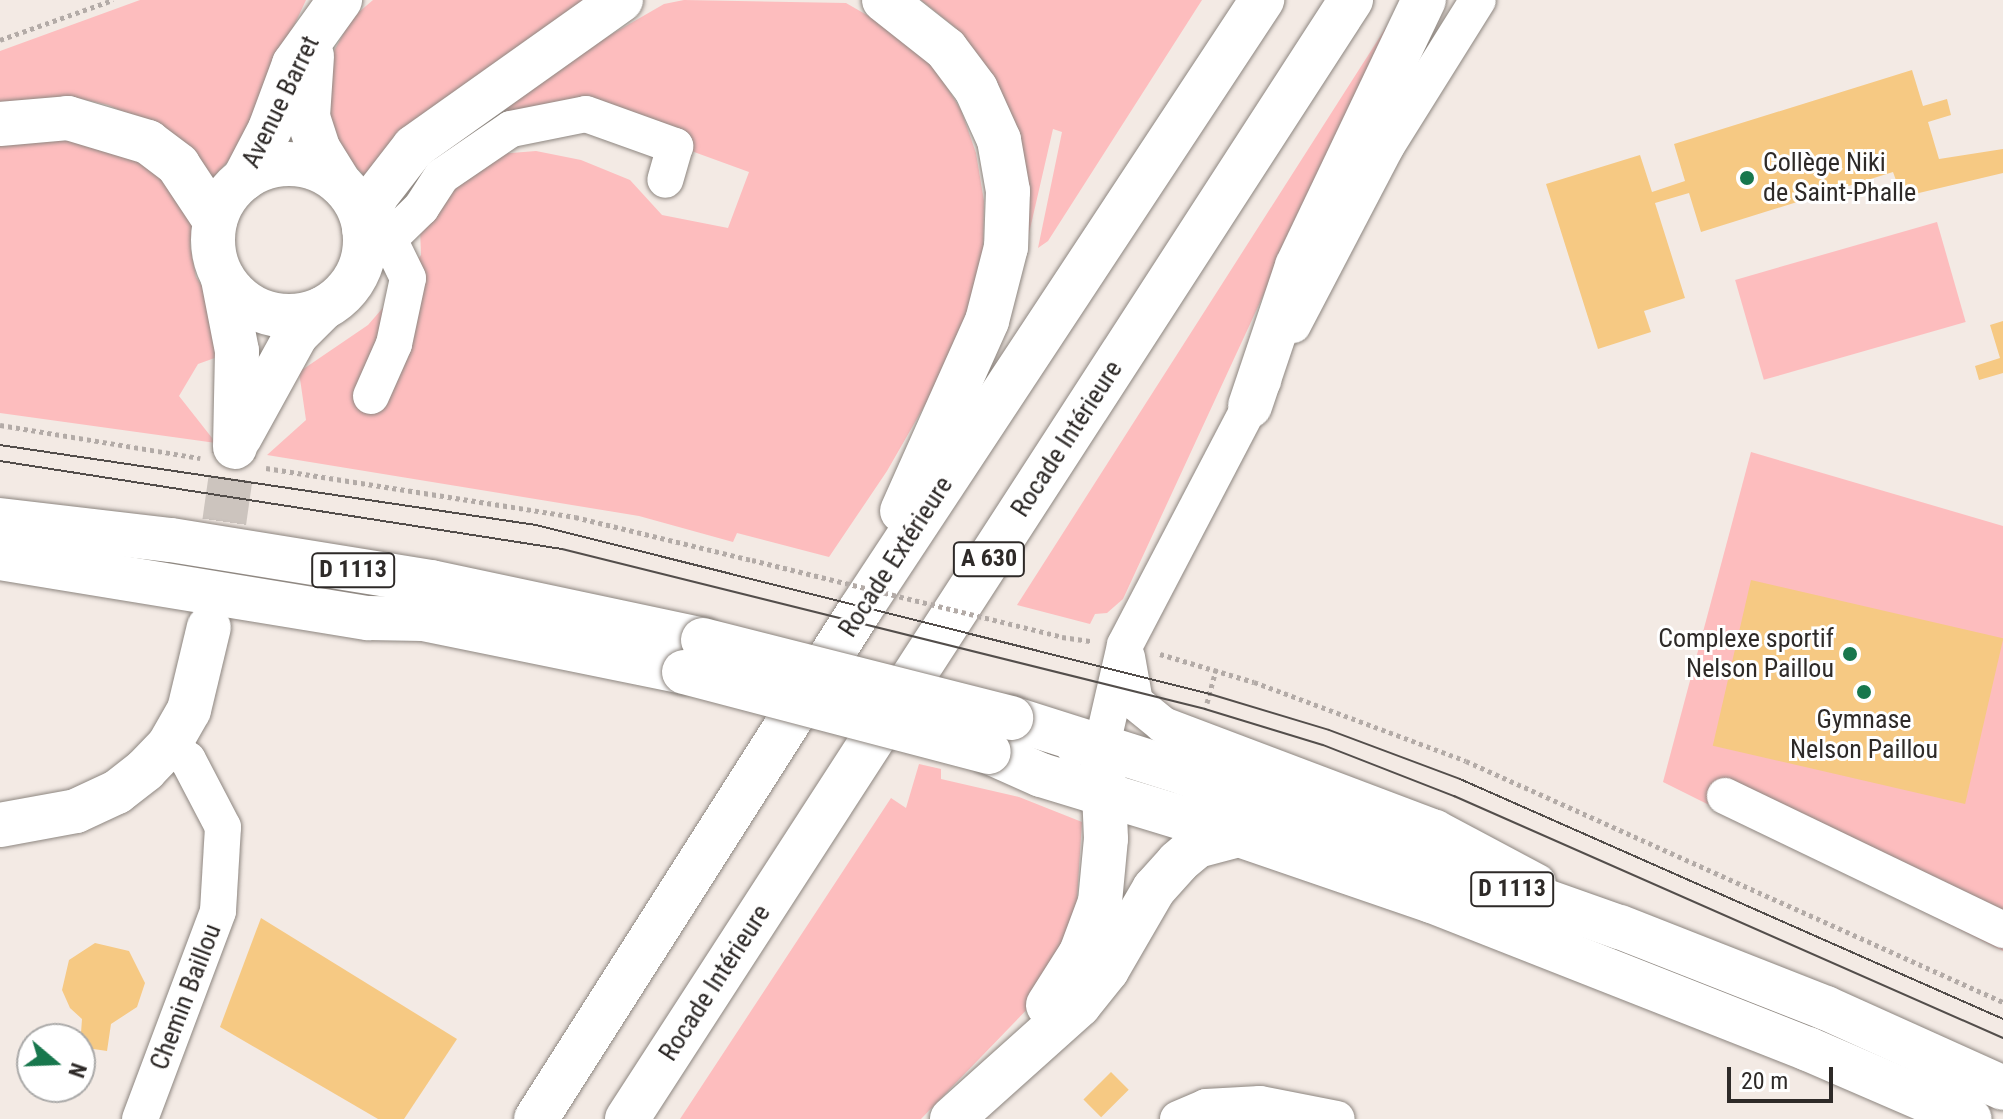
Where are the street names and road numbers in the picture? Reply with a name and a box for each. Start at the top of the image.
street label: Avenue Barret [236,31,326,173]
street label: Rocade Intérieure [1005,355,1129,523]
street label: Rocade Extérieure [833,471,959,643]
road number: A 630 [951,539,1027,579]
road number: D 1113 [311,550,395,590]
road number: D 1113 [1470,869,1554,909]
street label: Rocade Intérieure [653,899,777,1067]
street label: Chemin Baillou [144,920,228,1074]

